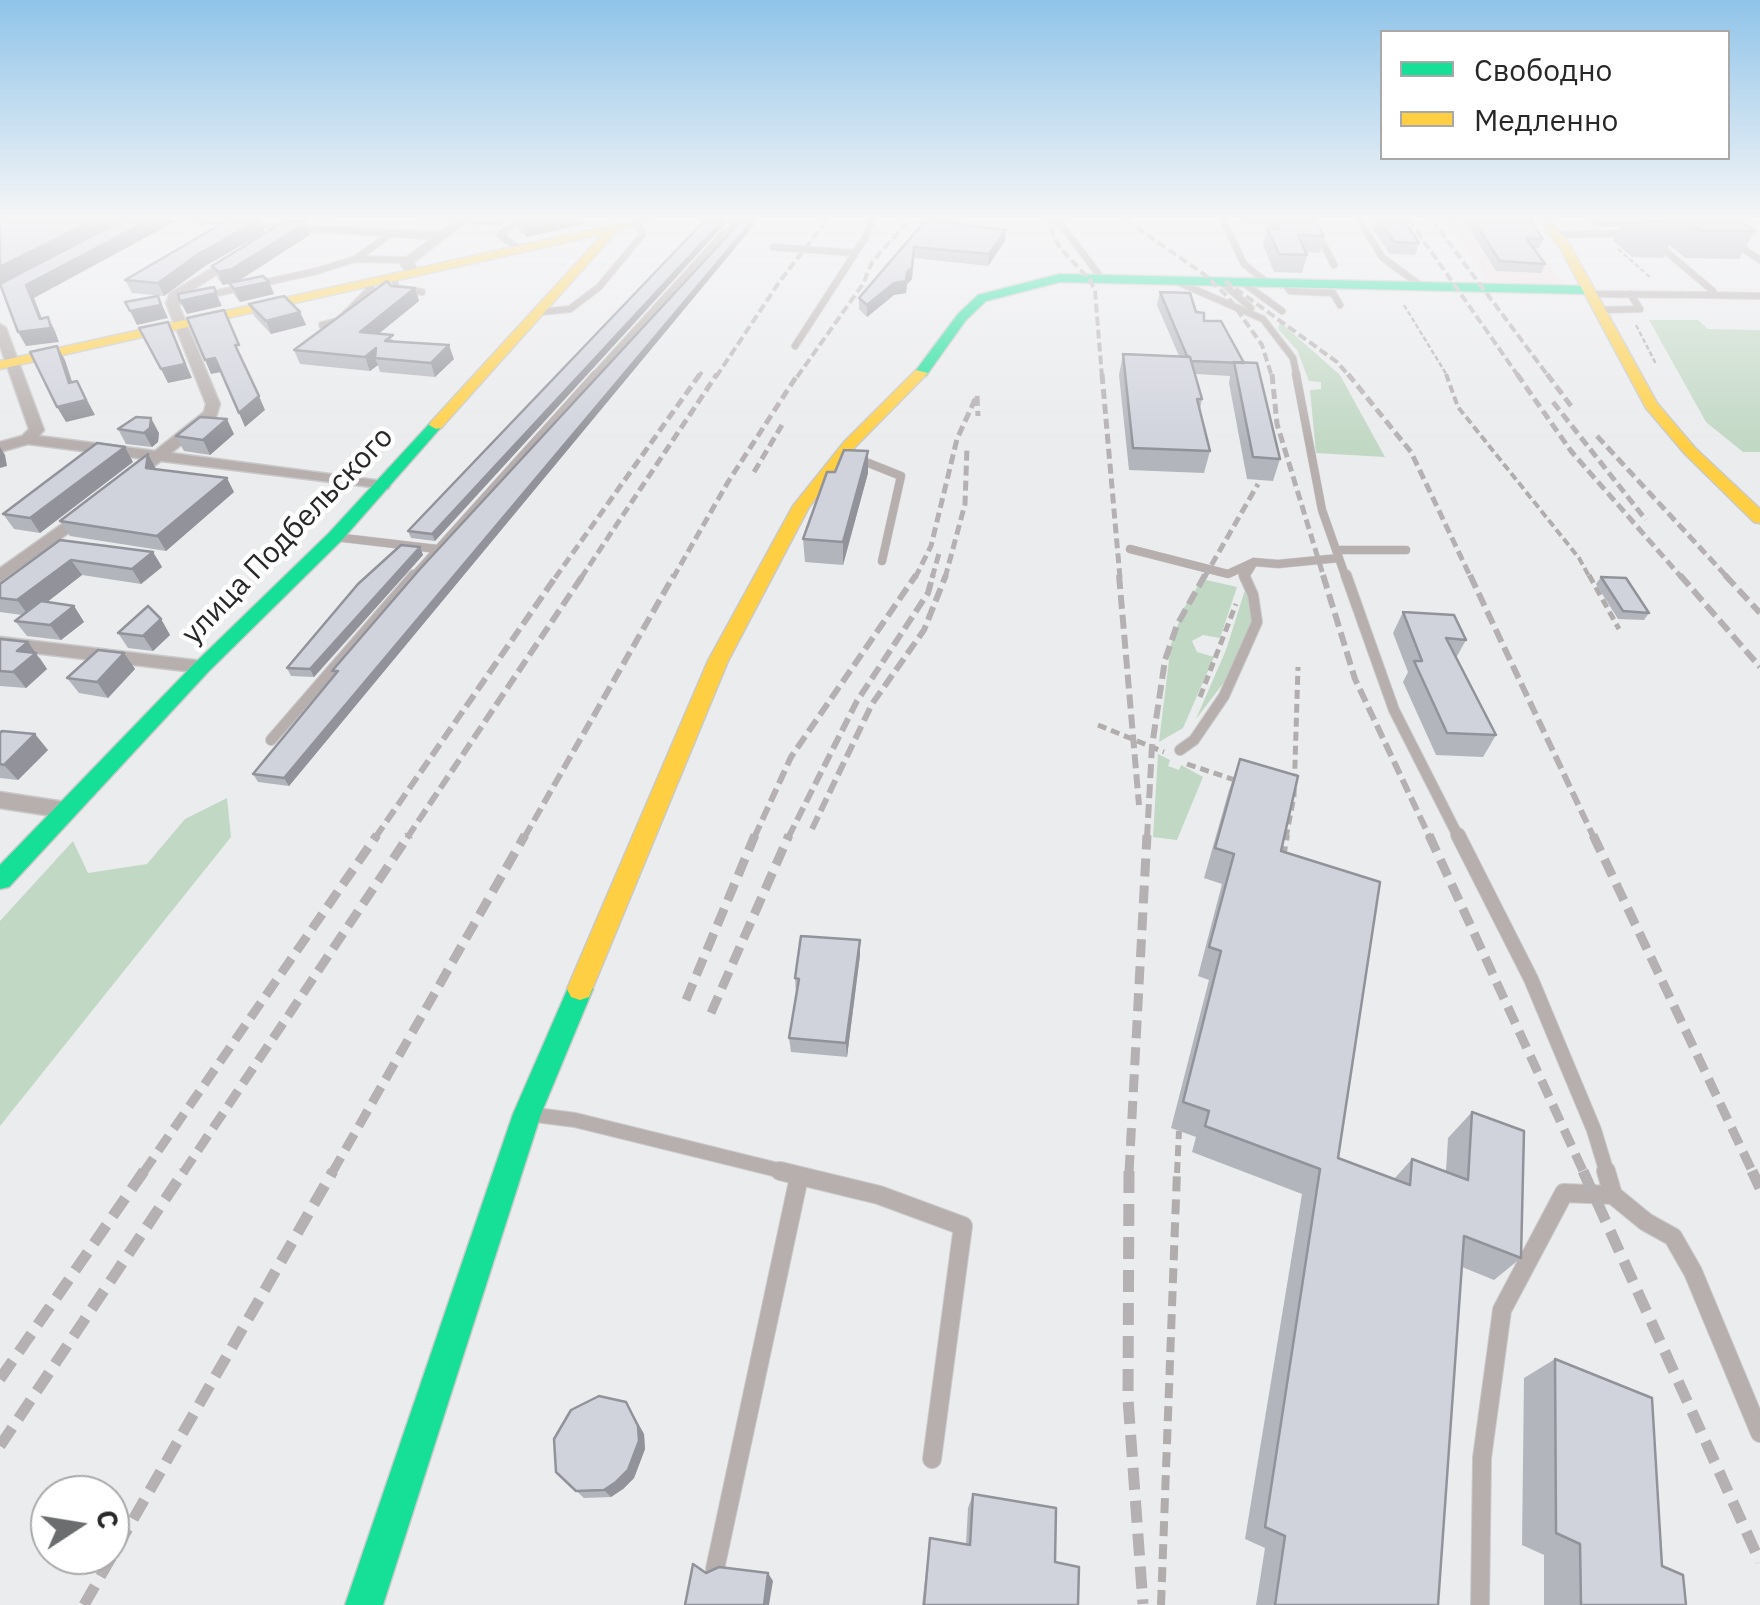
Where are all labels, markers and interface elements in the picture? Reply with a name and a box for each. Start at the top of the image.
legend [1380,30,1730,160]
text: Свободно [1474,50,1612,89]
text: Медленно [1474,100,1618,139]
street label: улица Подбельского [175,420,401,652]
north arrow [30,1475,130,1575]
text: С [88,1506,128,1532]

